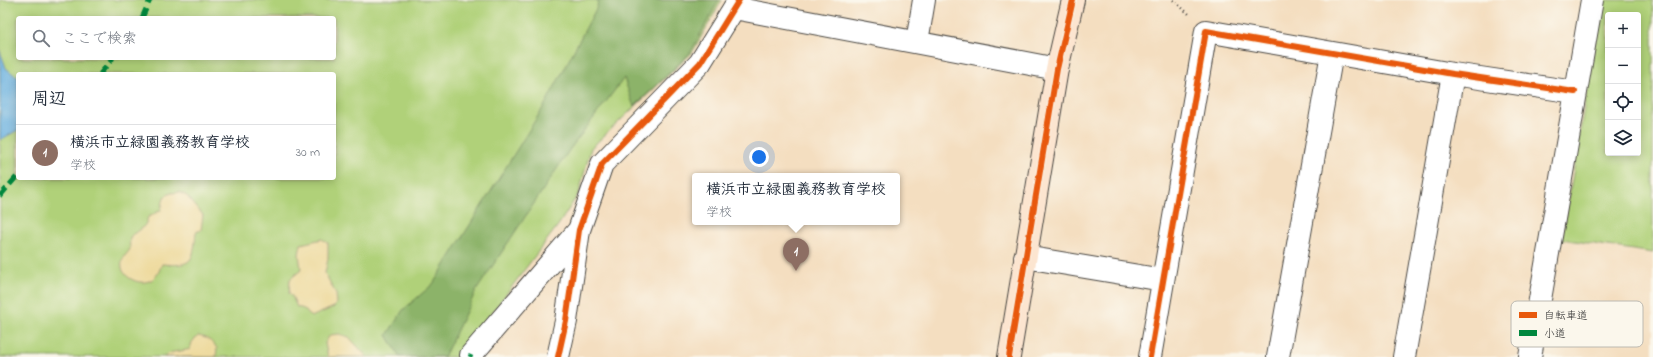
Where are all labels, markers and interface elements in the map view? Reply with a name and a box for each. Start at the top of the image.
map controls [1605,12,1641,156]
button: + [1605,12,1641,48]
search box [16,16,336,60]
icon: search [30,27,52,49]
text: ここで検索 [62,28,137,50]
button: − [1605,48,1641,84]
button: locate [1605,84,1641,120]
text: 周辺 [32,87,66,112]
button: layers [1605,120,1641,156]
text: 横浜市立緑園義務教育学校 [70,132,250,154]
text: 1 [43,143,47,162]
text: 30 m [296,143,320,162]
your location [749,147,769,167]
text: 学校 [70,156,96,175]
popup [692,173,900,225]
text: 横浜市立緑園義務教育学校 [706,179,886,201]
text: 学校 [706,203,732,222]
pin: 1 [783,238,809,271]
legend [1511,301,1643,347]
text: 自転車道 [1544,308,1588,324]
text: 小道 [1544,326,1566,342]

